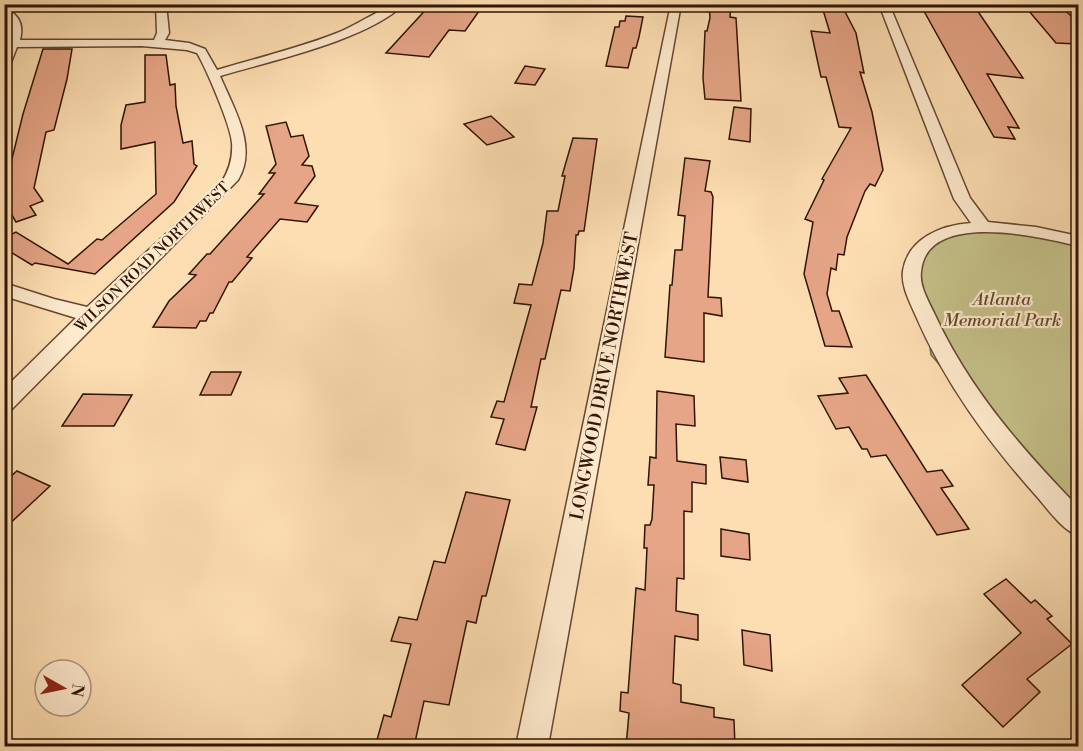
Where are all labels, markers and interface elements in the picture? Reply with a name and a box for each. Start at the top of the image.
street label: WILSON ROAD NORTHWEST [70,178,234,337]
street label: LONGWOOD DRIVE NORTHWEST [565,230,644,522]
park label: Atlanta Memorial Park [943,288,1061,332]
north arrow [33,658,93,718]
text: N [66,682,88,698]

